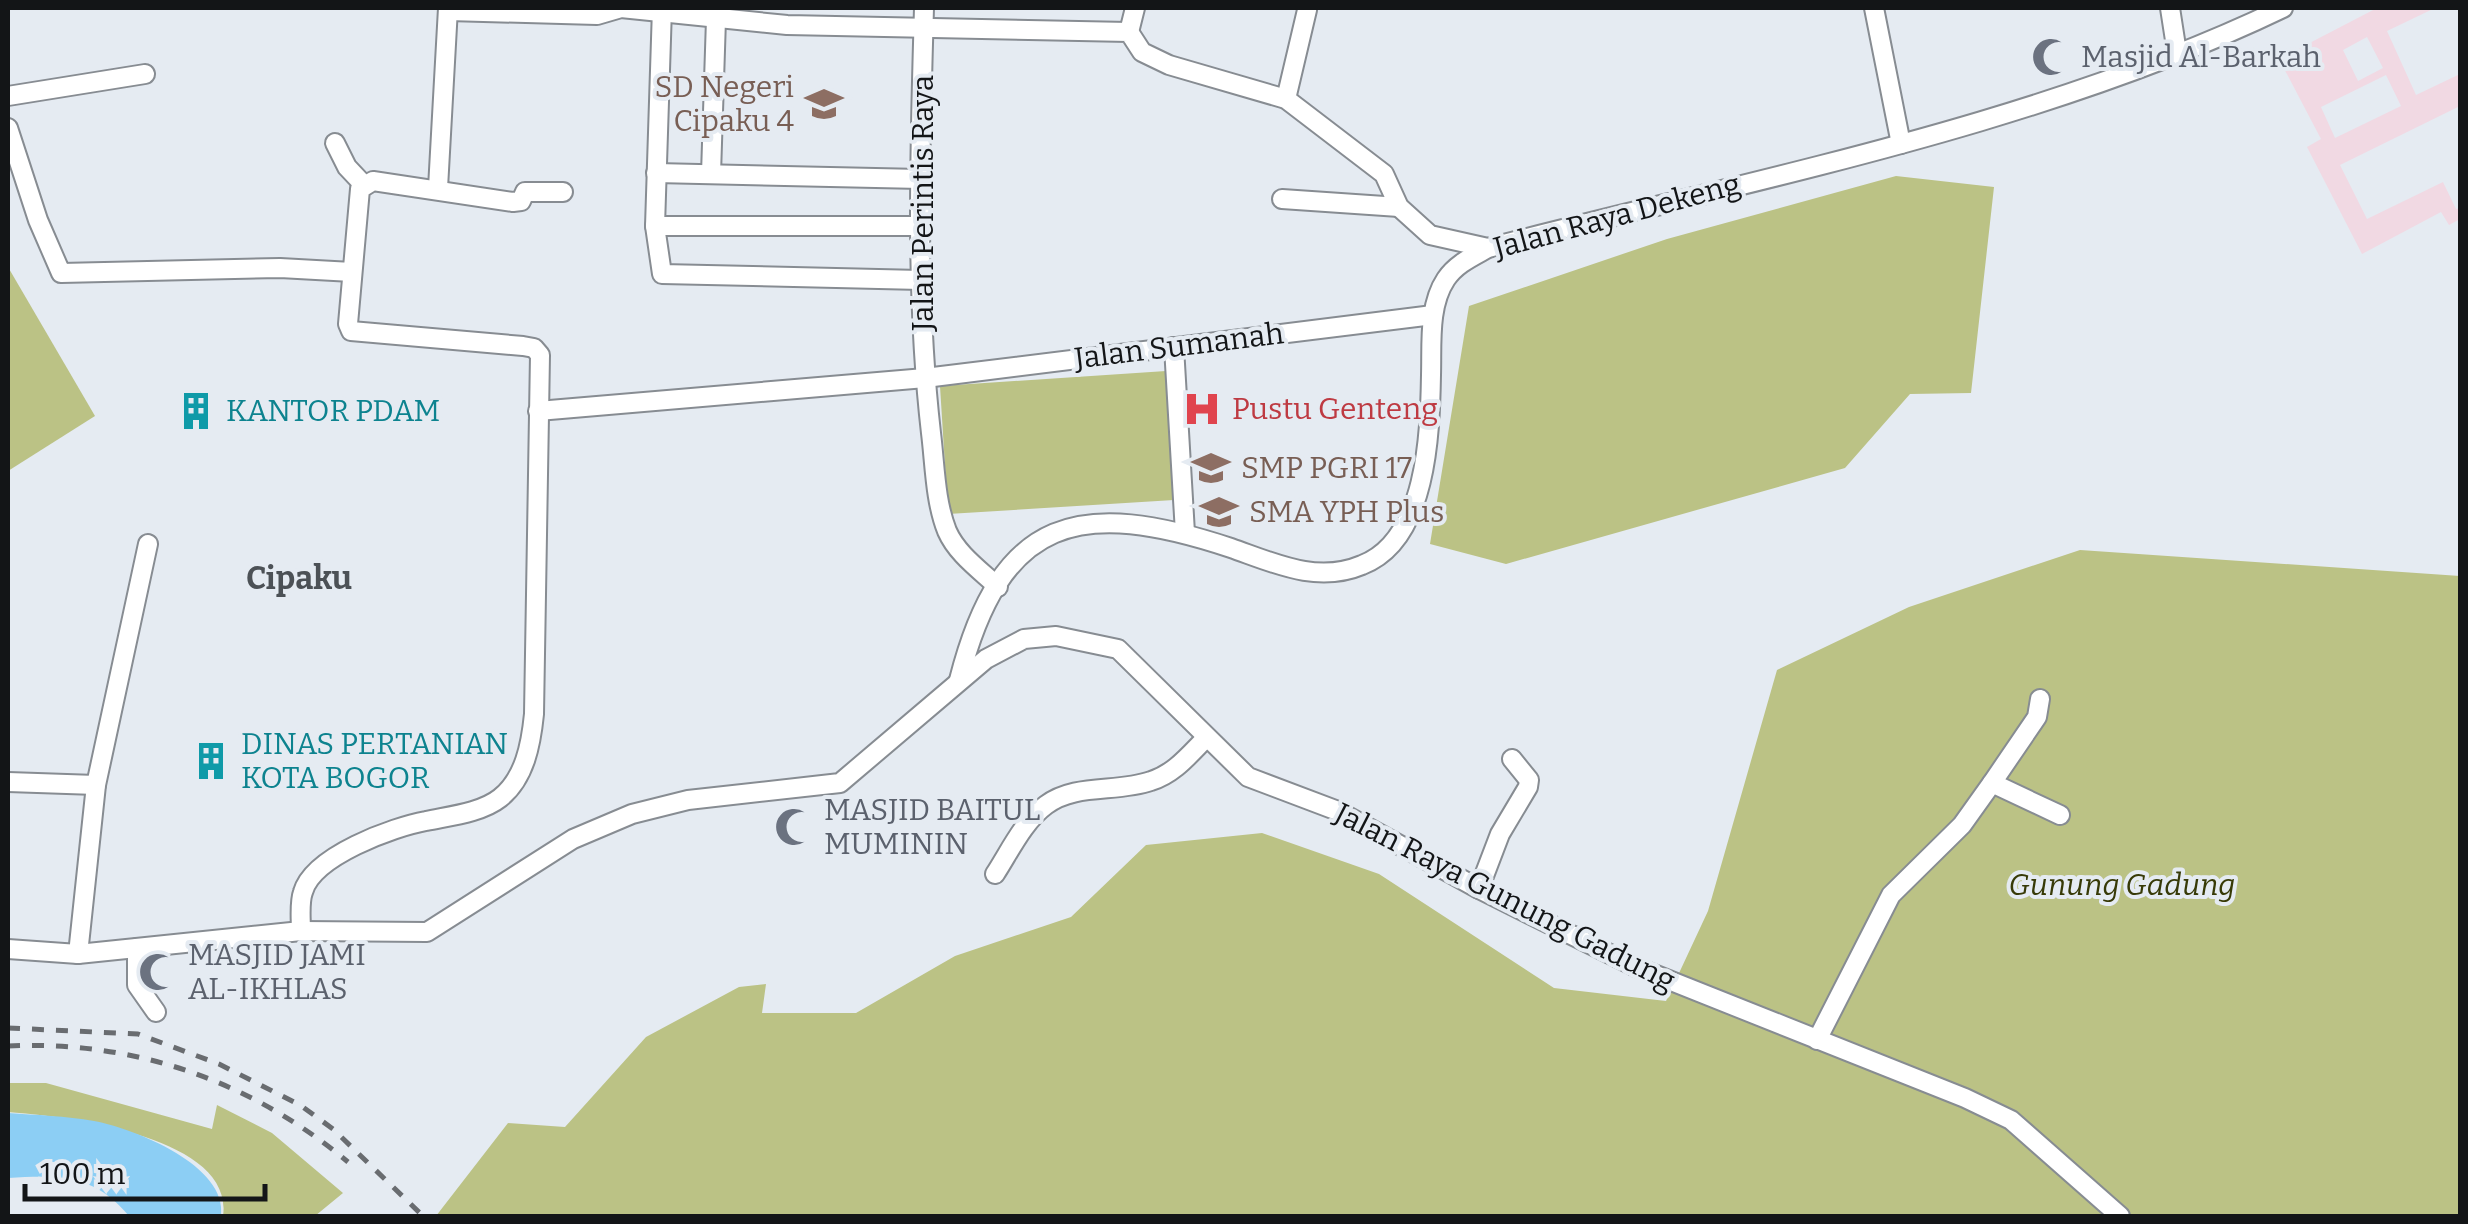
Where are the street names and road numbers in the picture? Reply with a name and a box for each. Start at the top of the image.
street label: Jalan Perintis Raya [905,75,941,332]
street label: Jalan Raya Dekeng [1489,166,1744,266]
street label: Jalan Sumanah [1071,315,1286,377]
street label: Jalan Raya Gunung Gadung [1328,795,1681,999]

